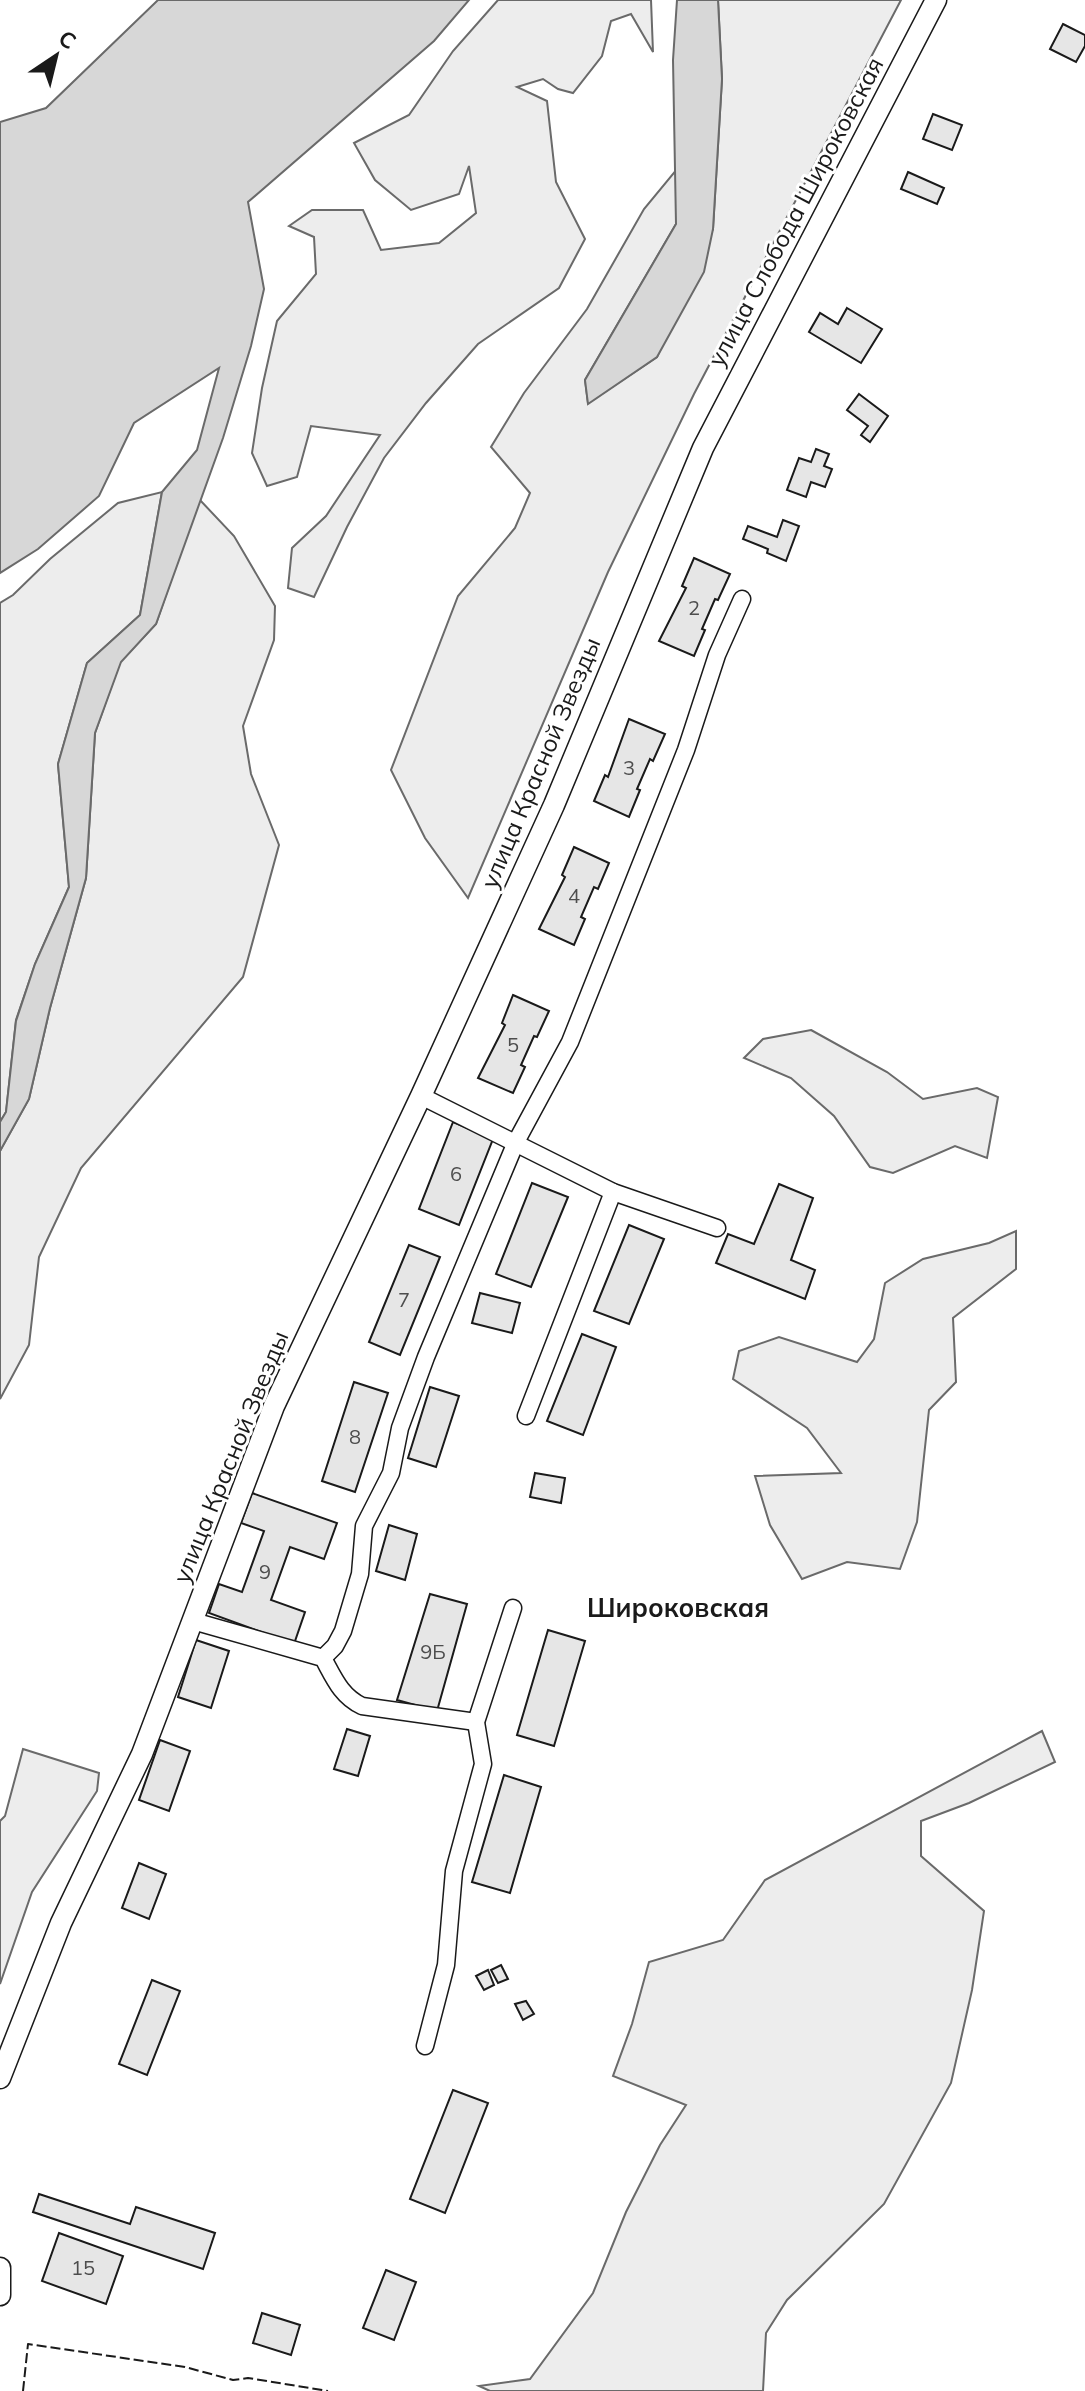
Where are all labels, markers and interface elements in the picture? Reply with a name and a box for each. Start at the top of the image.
north arrow [16,16,96,96]
text: С [53,24,82,55]
street label: улица Слобода Широковская [701,52,890,371]
house number: 2 [688,595,700,620]
street label: улица Красной Звезды [474,633,607,892]
house number: 3 [623,755,635,780]
house number: 4 [568,883,580,908]
house number: 5 [507,1032,519,1057]
house number: 6 [450,1161,462,1186]
house number: 7 [398,1287,410,1312]
street label: улица Красной Звезды [166,1326,294,1587]
house number: 8 [349,1424,361,1449]
house number: 9 [259,1559,271,1584]
district label: Широковская [587,1591,769,1624]
house number: 9Б [420,1639,446,1664]
house number: 15 [71,2255,95,2280]

